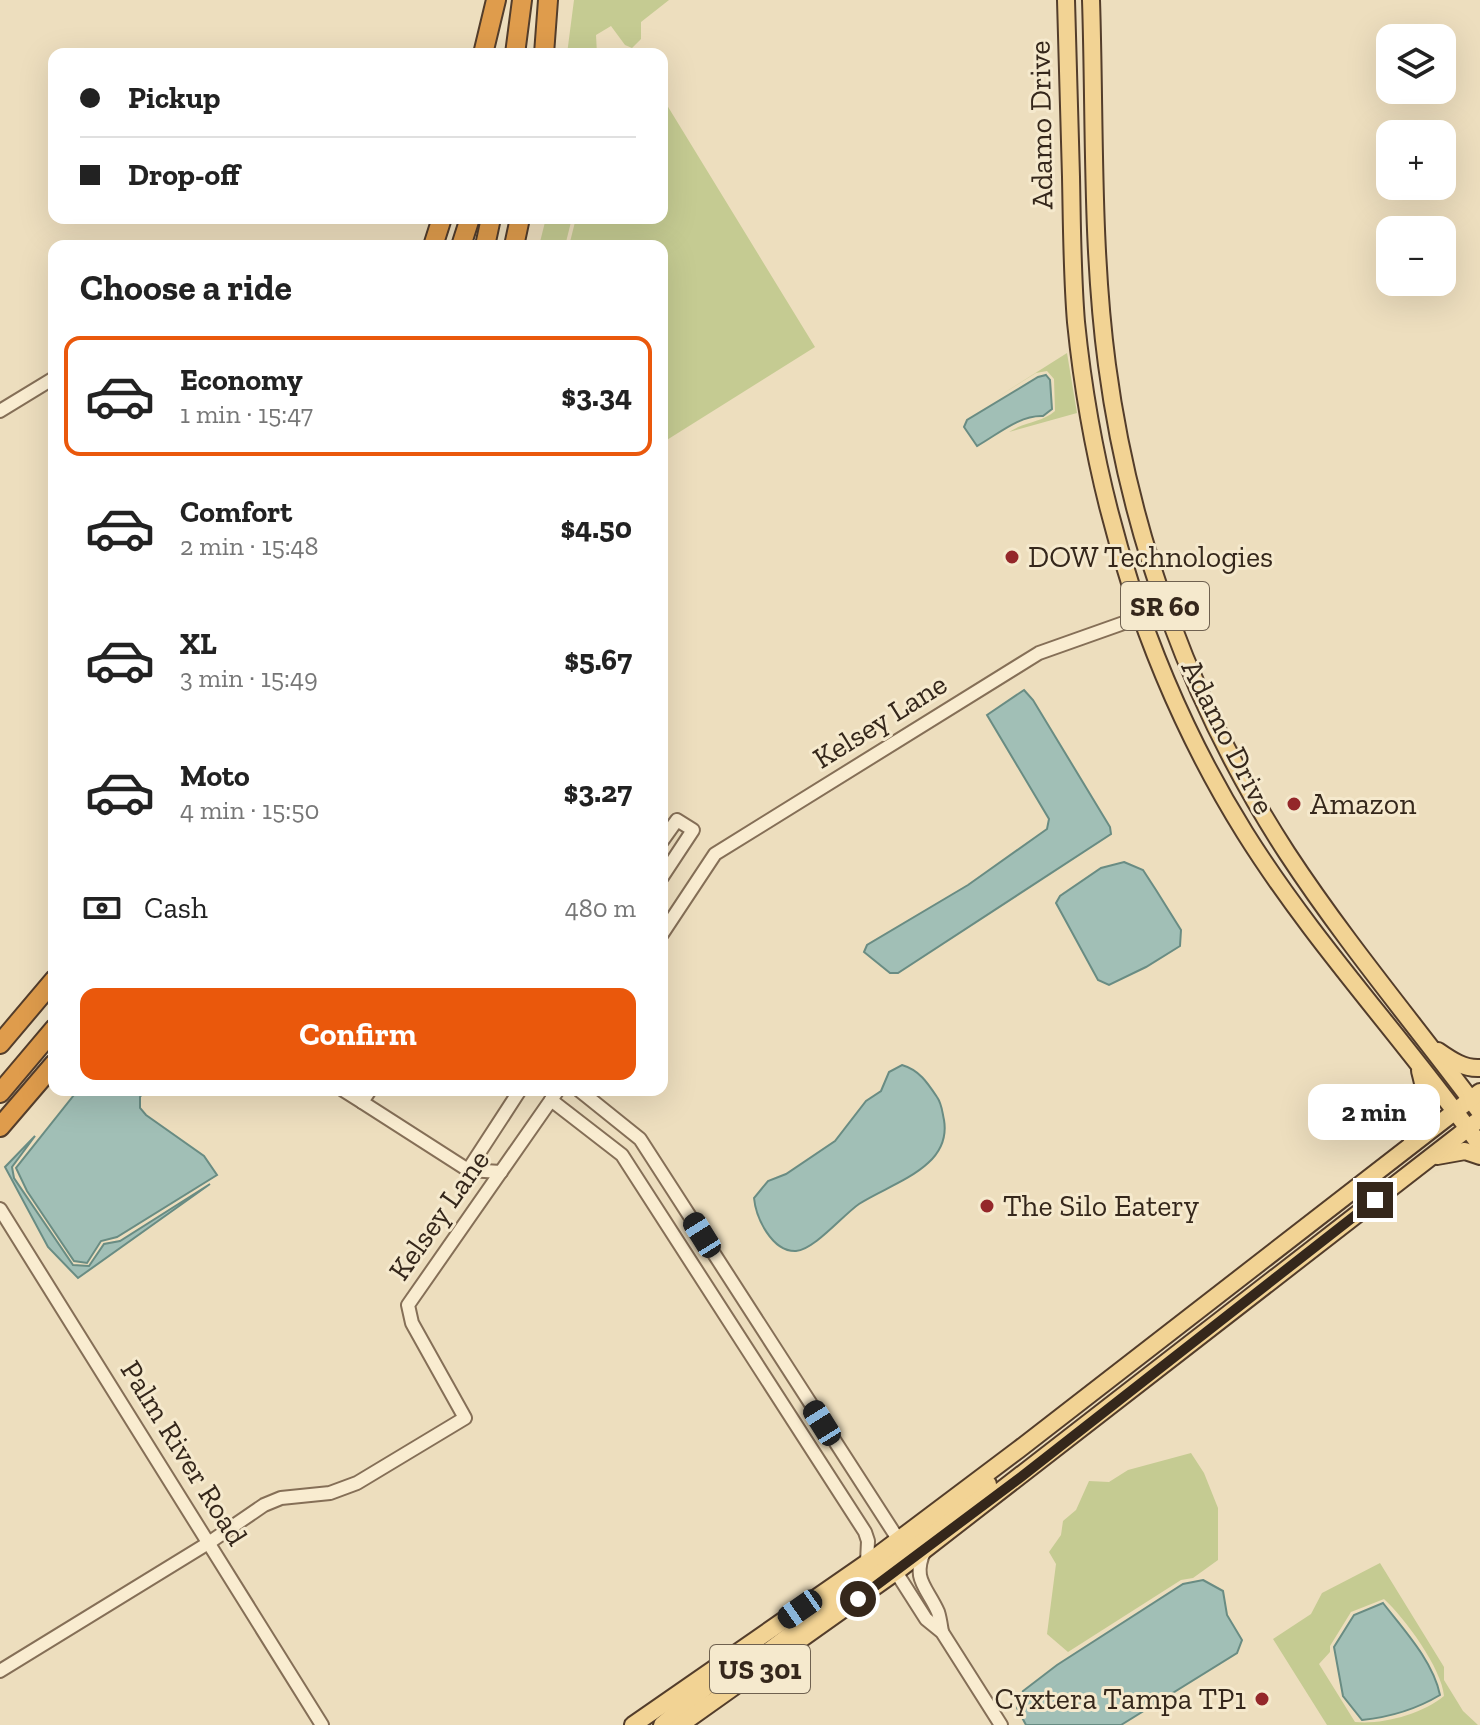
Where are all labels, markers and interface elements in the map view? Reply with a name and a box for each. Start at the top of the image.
map controls [1376,24,1456,296]
button: layers [1376,24,1456,104]
street label: Adamo Drive [1022,40,1060,210]
text: Pickup [128,80,220,116]
button: + [1376,120,1456,200]
text: Drop-off [128,157,240,193]
button: − [1376,216,1456,296]
text: Choose a ride [80,266,292,309]
icon: car [84,360,156,432]
text: Economy [180,362,303,398]
text: $3.34 [561,378,632,414]
text: 1 min · 15:47 [180,398,313,430]
icon: car [84,492,156,564]
text: Comfort [180,494,292,530]
text: $4.50 [560,510,632,546]
text: 2 min · 15:48 [180,530,319,562]
place label: DOW Technologies [1028,539,1273,575]
marker: DOW Technologies [1003,548,1021,566]
road number: SR 60 [1121,582,1209,630]
icon: car [84,624,156,696]
text: XL [180,626,217,662]
text: $5.67 [564,642,632,678]
street label: Adamo Drive [1174,654,1282,820]
text: 3 min · 15:49 [180,662,318,694]
street label: Kelsey Lane [806,666,954,776]
icon: car [84,756,156,828]
text: Moto [180,758,250,794]
text: $3.27 [563,774,632,810]
place label: Amazon [1310,786,1416,822]
text: 4 min · 15:50 [180,794,319,826]
marker: Amazon [1285,795,1303,813]
icon: cash [80,886,124,930]
text: Cash [144,890,208,926]
text: 480 m [565,892,636,924]
button: Confirm [80,988,636,1080]
callout: 2 min [1309,1084,1441,1140]
text: 2 min [1342,1096,1406,1128]
street label: Kelsey Lane [381,1143,497,1287]
route end [1357,1182,1393,1218]
place label: The Silo Eatery [1003,1188,1200,1224]
marker: The Silo Eatery [978,1197,996,1215]
car [679,1208,725,1262]
street label: Palm River Road [113,1354,255,1552]
car [799,1396,845,1450]
route start [840,1581,876,1617]
car [773,1585,827,1633]
road number: US 301 [710,1645,810,1693]
place label: Cyxtera Tampa TP1 [995,1681,1246,1717]
marker: Cyxtera Tampa TP1 [1253,1690,1271,1708]

